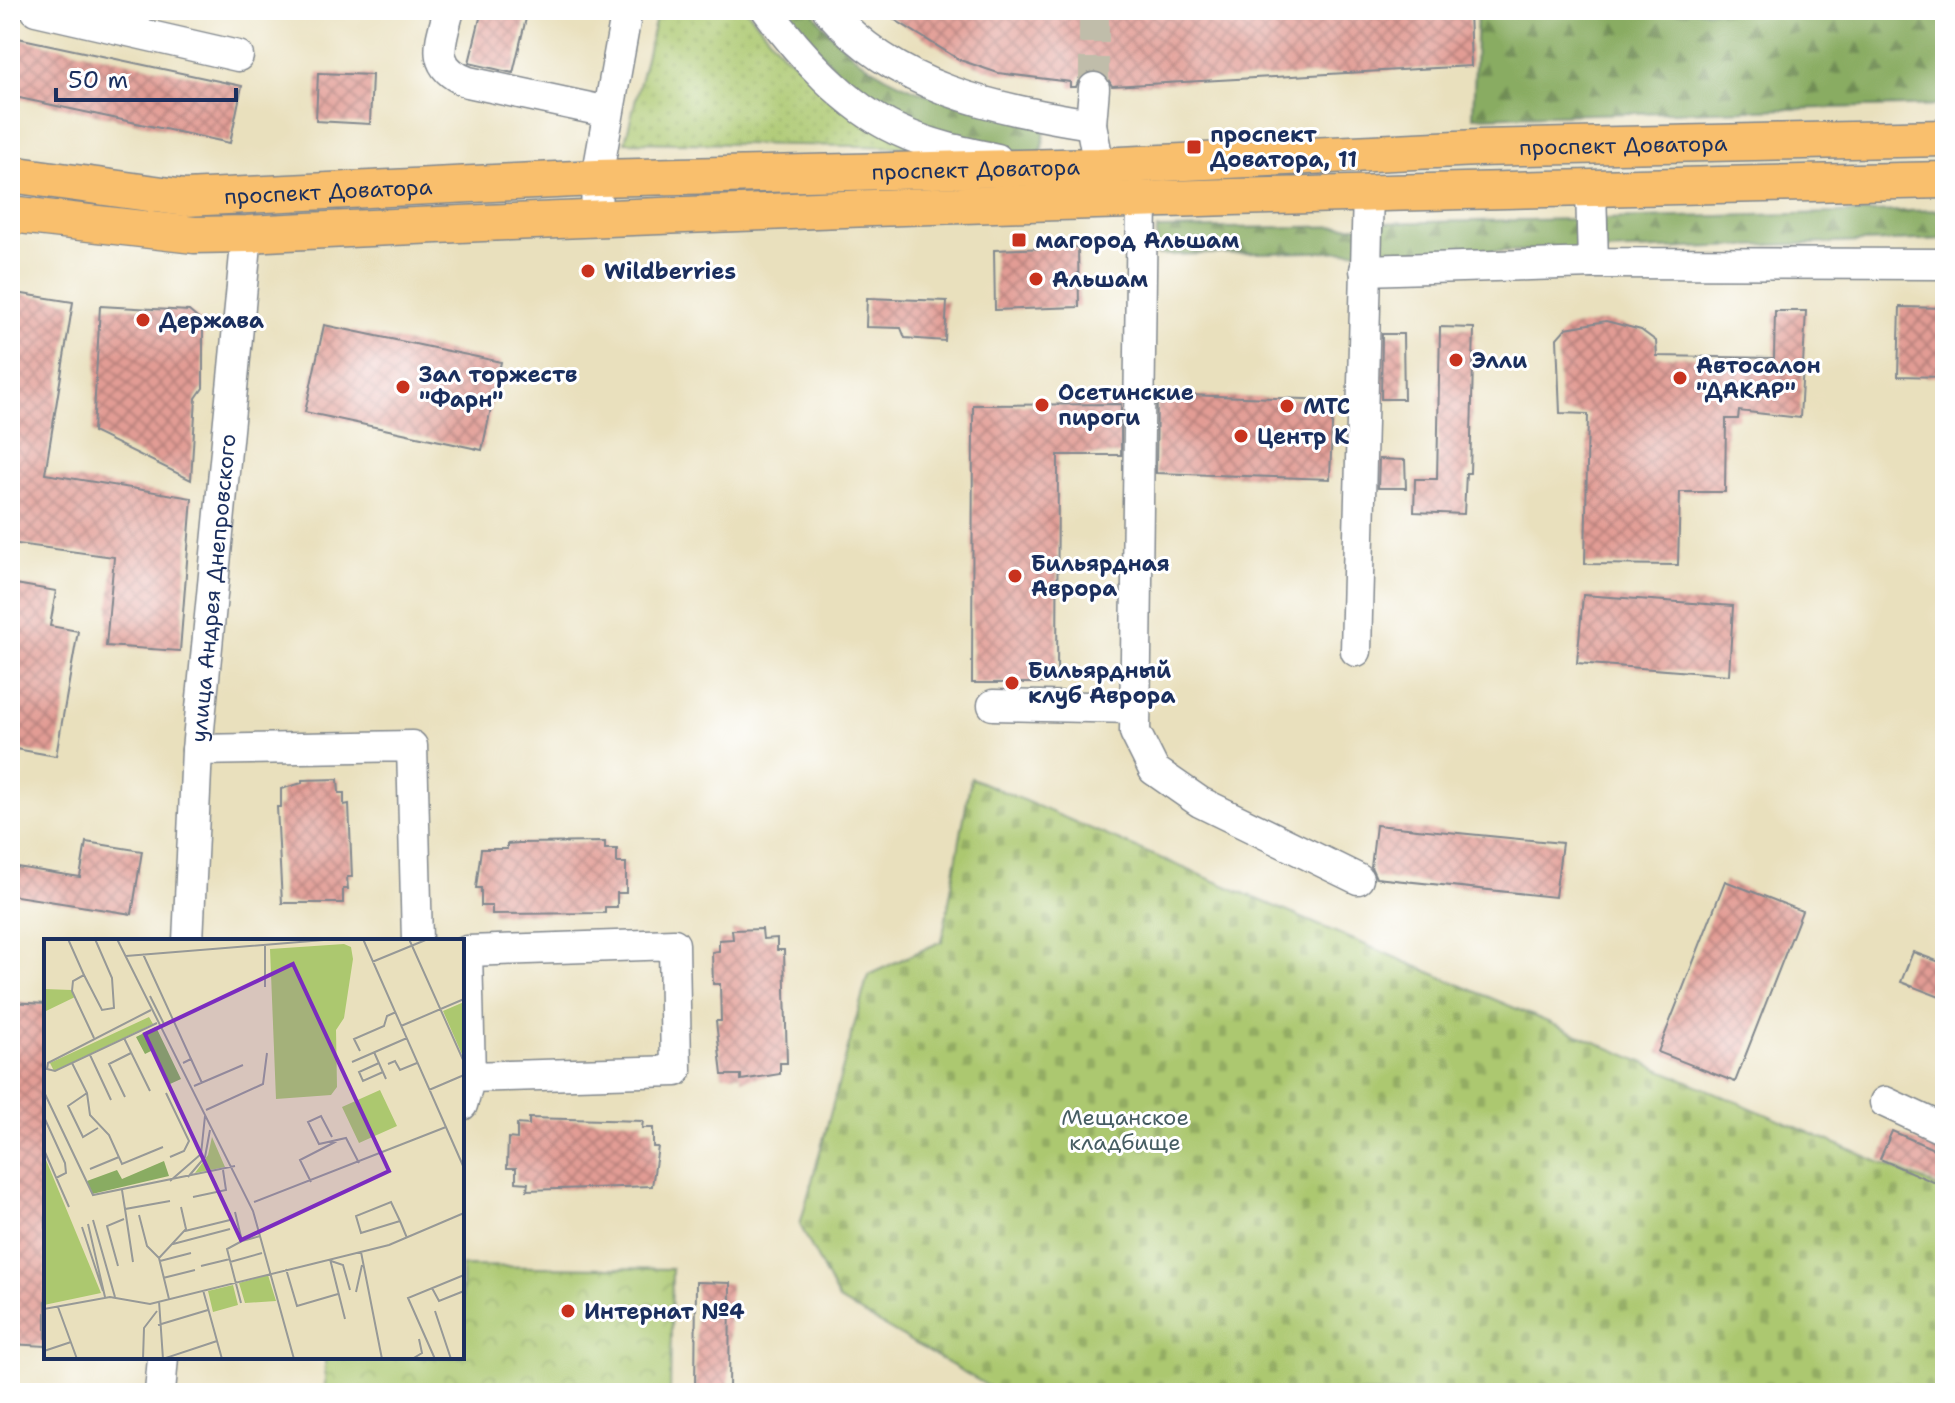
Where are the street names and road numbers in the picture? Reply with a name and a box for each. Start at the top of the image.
street label: проспект Доватора [1519,128,1728,162]
street label: проспект Доватора [871,152,1081,186]
street label: проспект Доватора [223,171,433,211]
street label: улица Андрея Днепровского [183,432,242,744]

